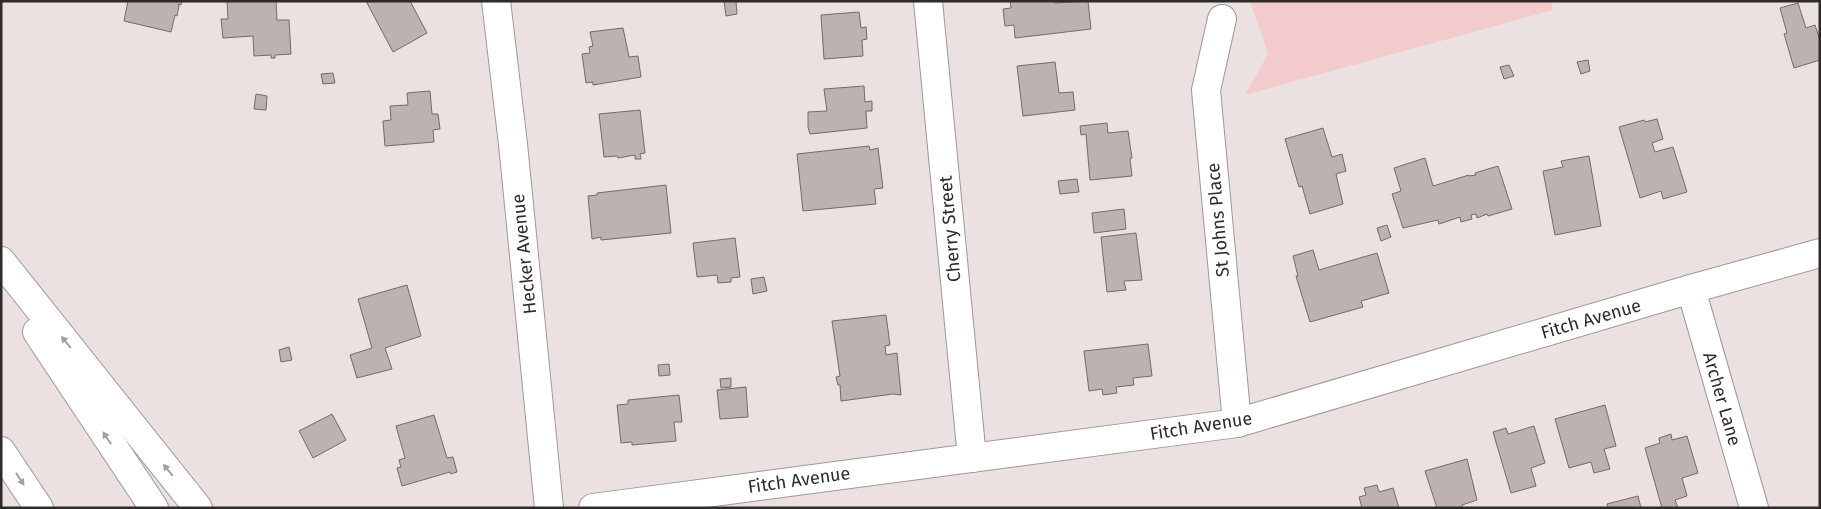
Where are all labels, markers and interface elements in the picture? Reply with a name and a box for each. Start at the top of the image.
street label: St Johns Place [1202,162,1234,278]
street label: Cherry Street [934,174,966,283]
street label: Hecker Avenue [507,193,541,315]
street label: Fitch Avenue [1538,294,1644,344]
one-way arrow [61,336,72,349]
street label: Archer Lane [1698,350,1746,448]
street label: Fitch Avenue [1148,407,1254,445]
one-way arrow [103,431,112,445]
street label: Fitch Avenue [746,462,852,498]
one-way arrow [162,463,173,476]
one-way arrow [15,473,25,486]

